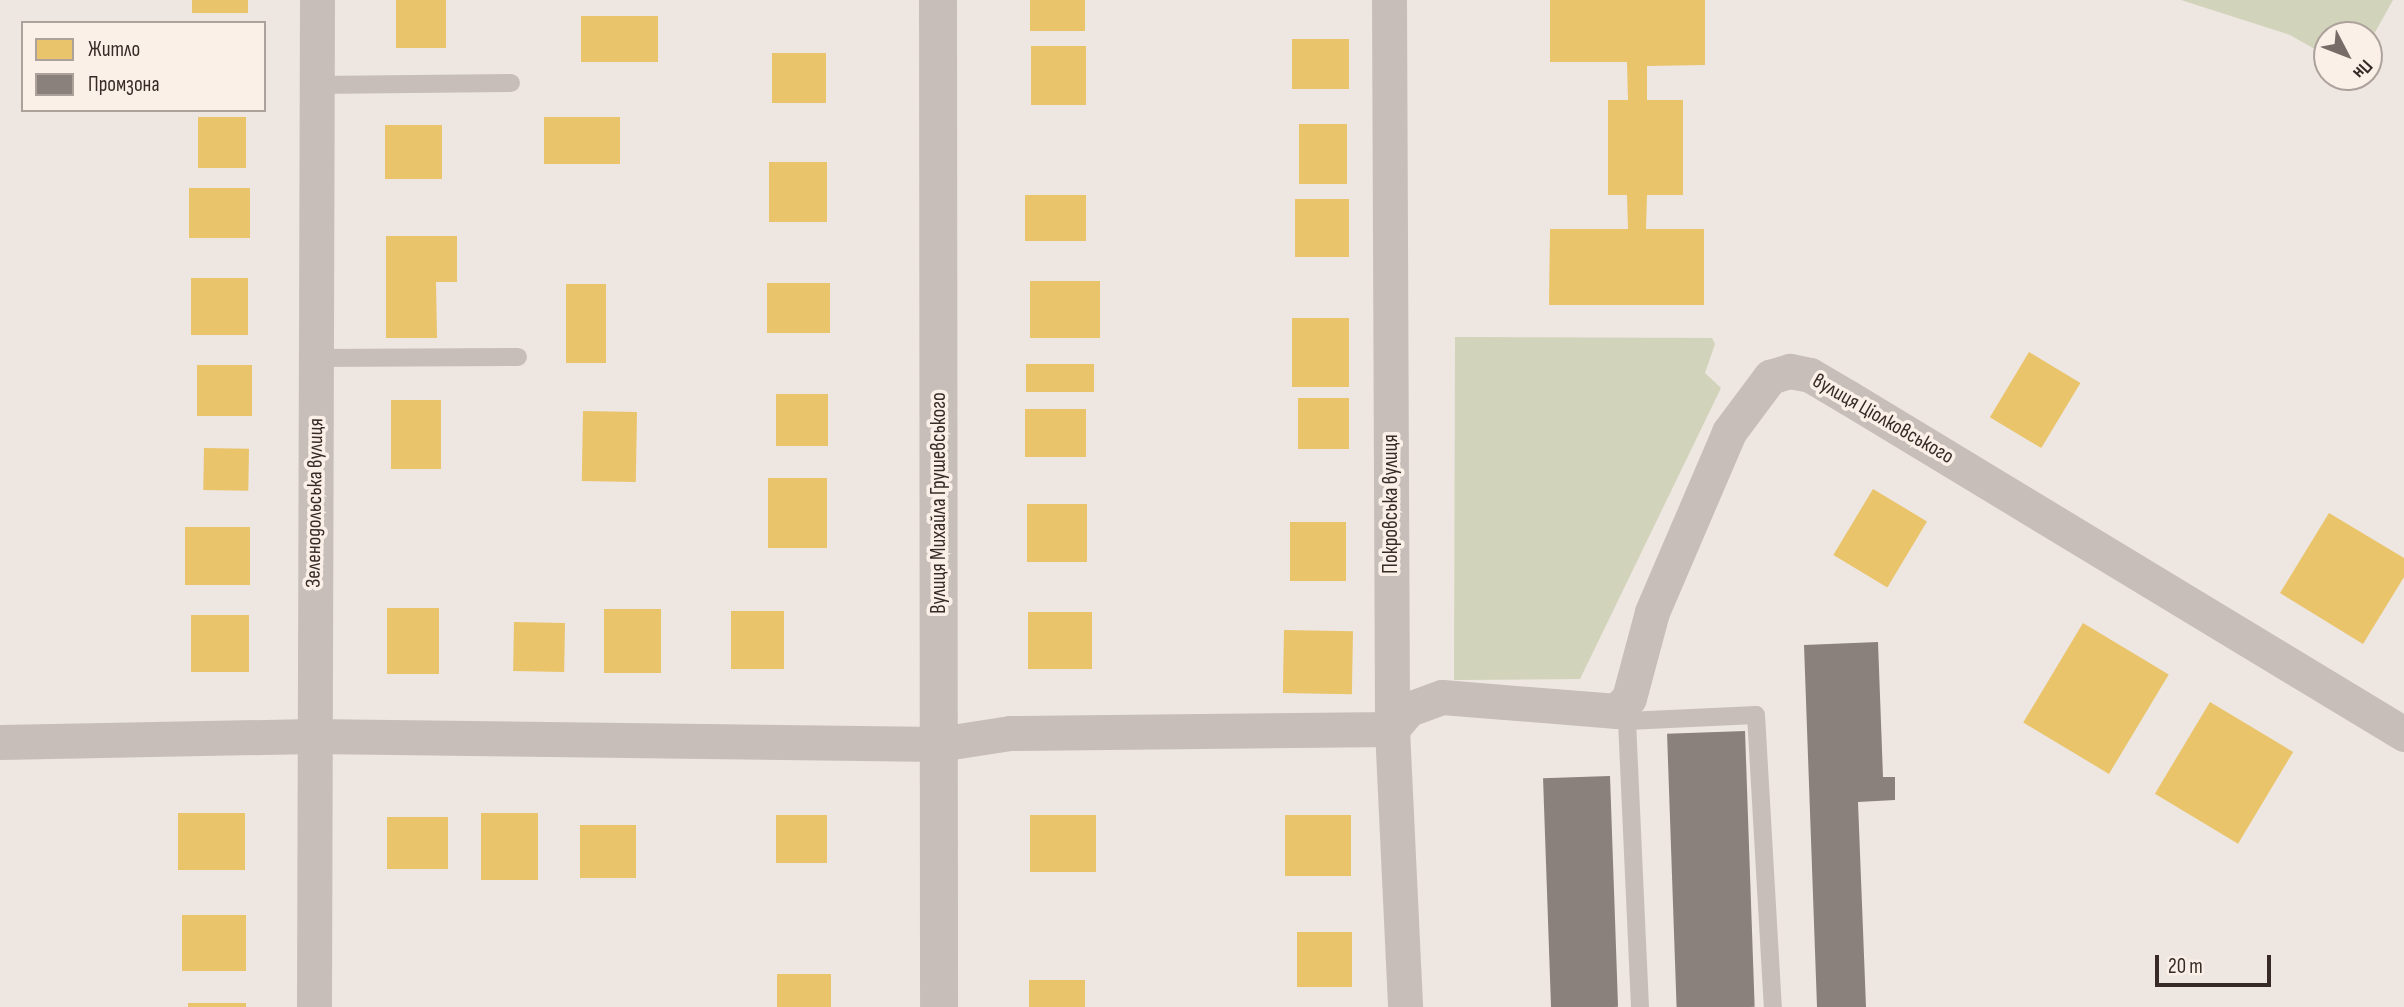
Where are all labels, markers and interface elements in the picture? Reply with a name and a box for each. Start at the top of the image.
legend [21,21,266,112]
north arrow [2313,21,2383,91]
text: Житло [88,37,140,62]
text: Пн [2348,55,2377,84]
text: Промзона [88,72,159,97]
street label: вулиця Ціолковського [1808,368,1958,470]
street label: Вулиця Михайла Грушевського [926,392,952,614]
street label: Зеленодольська вулиця [301,418,329,588]
street label: Покровська вулиця [1378,434,1404,574]
scale bar [2159,940,2274,984]
text: 20 m [2168,954,2203,979]

